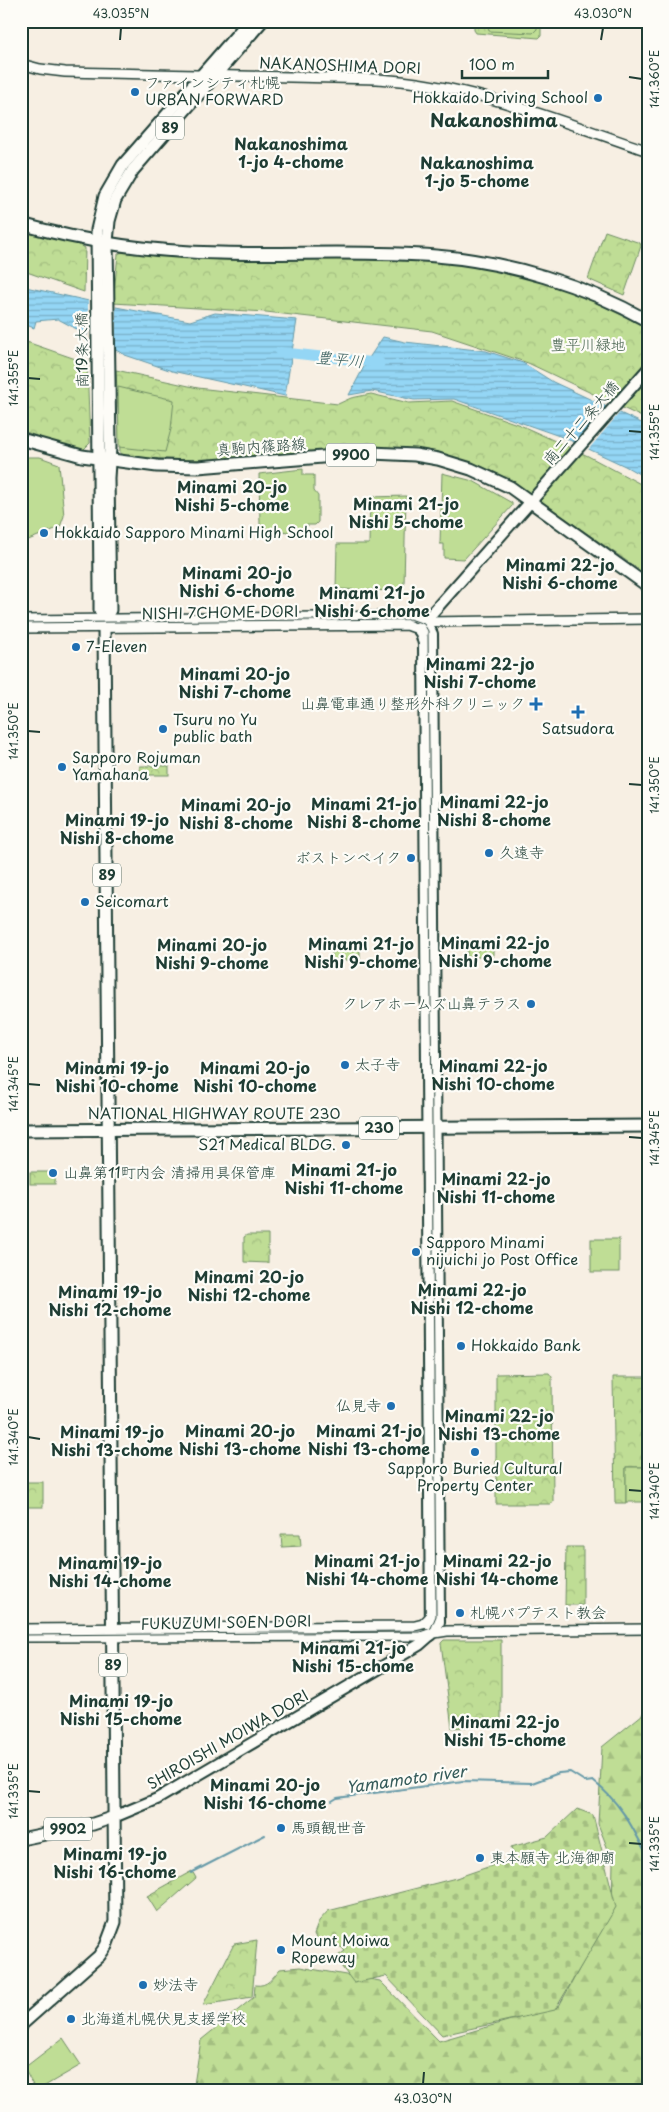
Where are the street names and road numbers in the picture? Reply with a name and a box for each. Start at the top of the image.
street label: NAKANOSHIMA DORI [259,50,421,79]
road number: 89 [156,116,184,140]
street label: 南19条大橋 [68,312,93,388]
street label: 南二十二条大橋 [537,375,623,469]
street label: 真駒内篠路線 [215,431,307,460]
road number: 9900 [326,444,376,466]
street label: NISHI 7CHOME DORI [141,599,298,624]
road number: 89 [93,864,121,886]
street label: NATIONAL HIGHWAY ROUTE 230 [88,1101,340,1124]
road number: 230 [359,1116,399,1140]
street label: FUKUZUMI SOEN DORI [140,1609,312,1634]
road number: 89 [99,1654,127,1676]
street label: SHIROISHI MOIWA DORI [142,1683,312,1794]
road number: 9902 [44,1818,92,1840]

